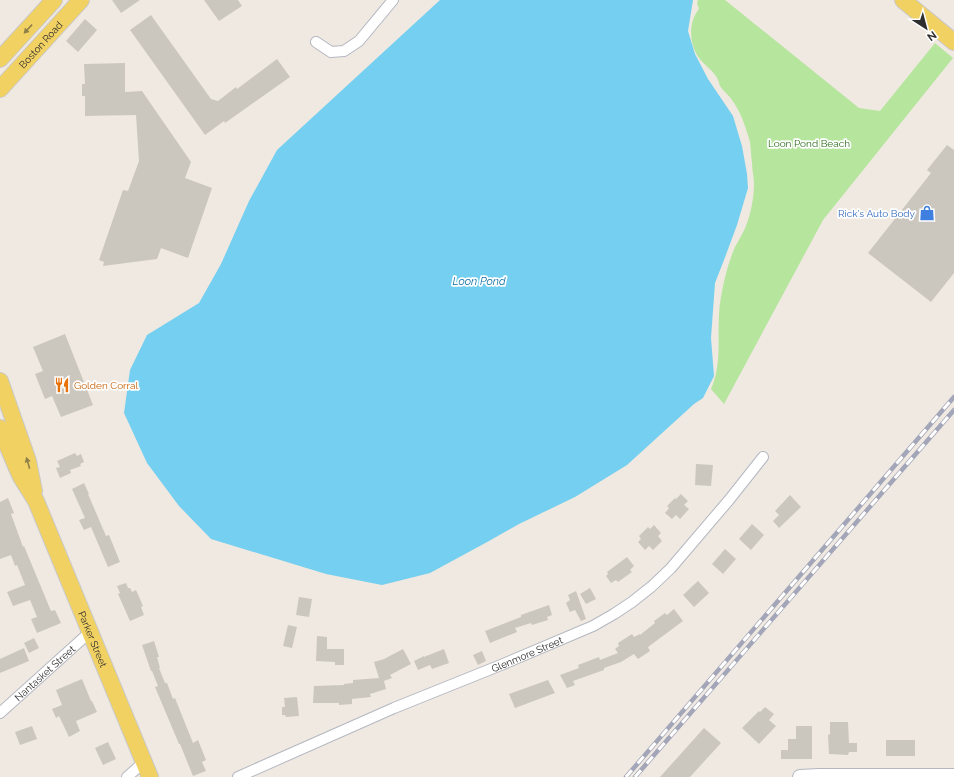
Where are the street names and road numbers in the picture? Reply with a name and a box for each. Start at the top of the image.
street label: Boston Road [16,19,64,70]
street label: Parker Street [77,609,110,669]
street label: Glenmore Street [490,634,565,674]
street label: Nantasket Street [12,643,77,703]

